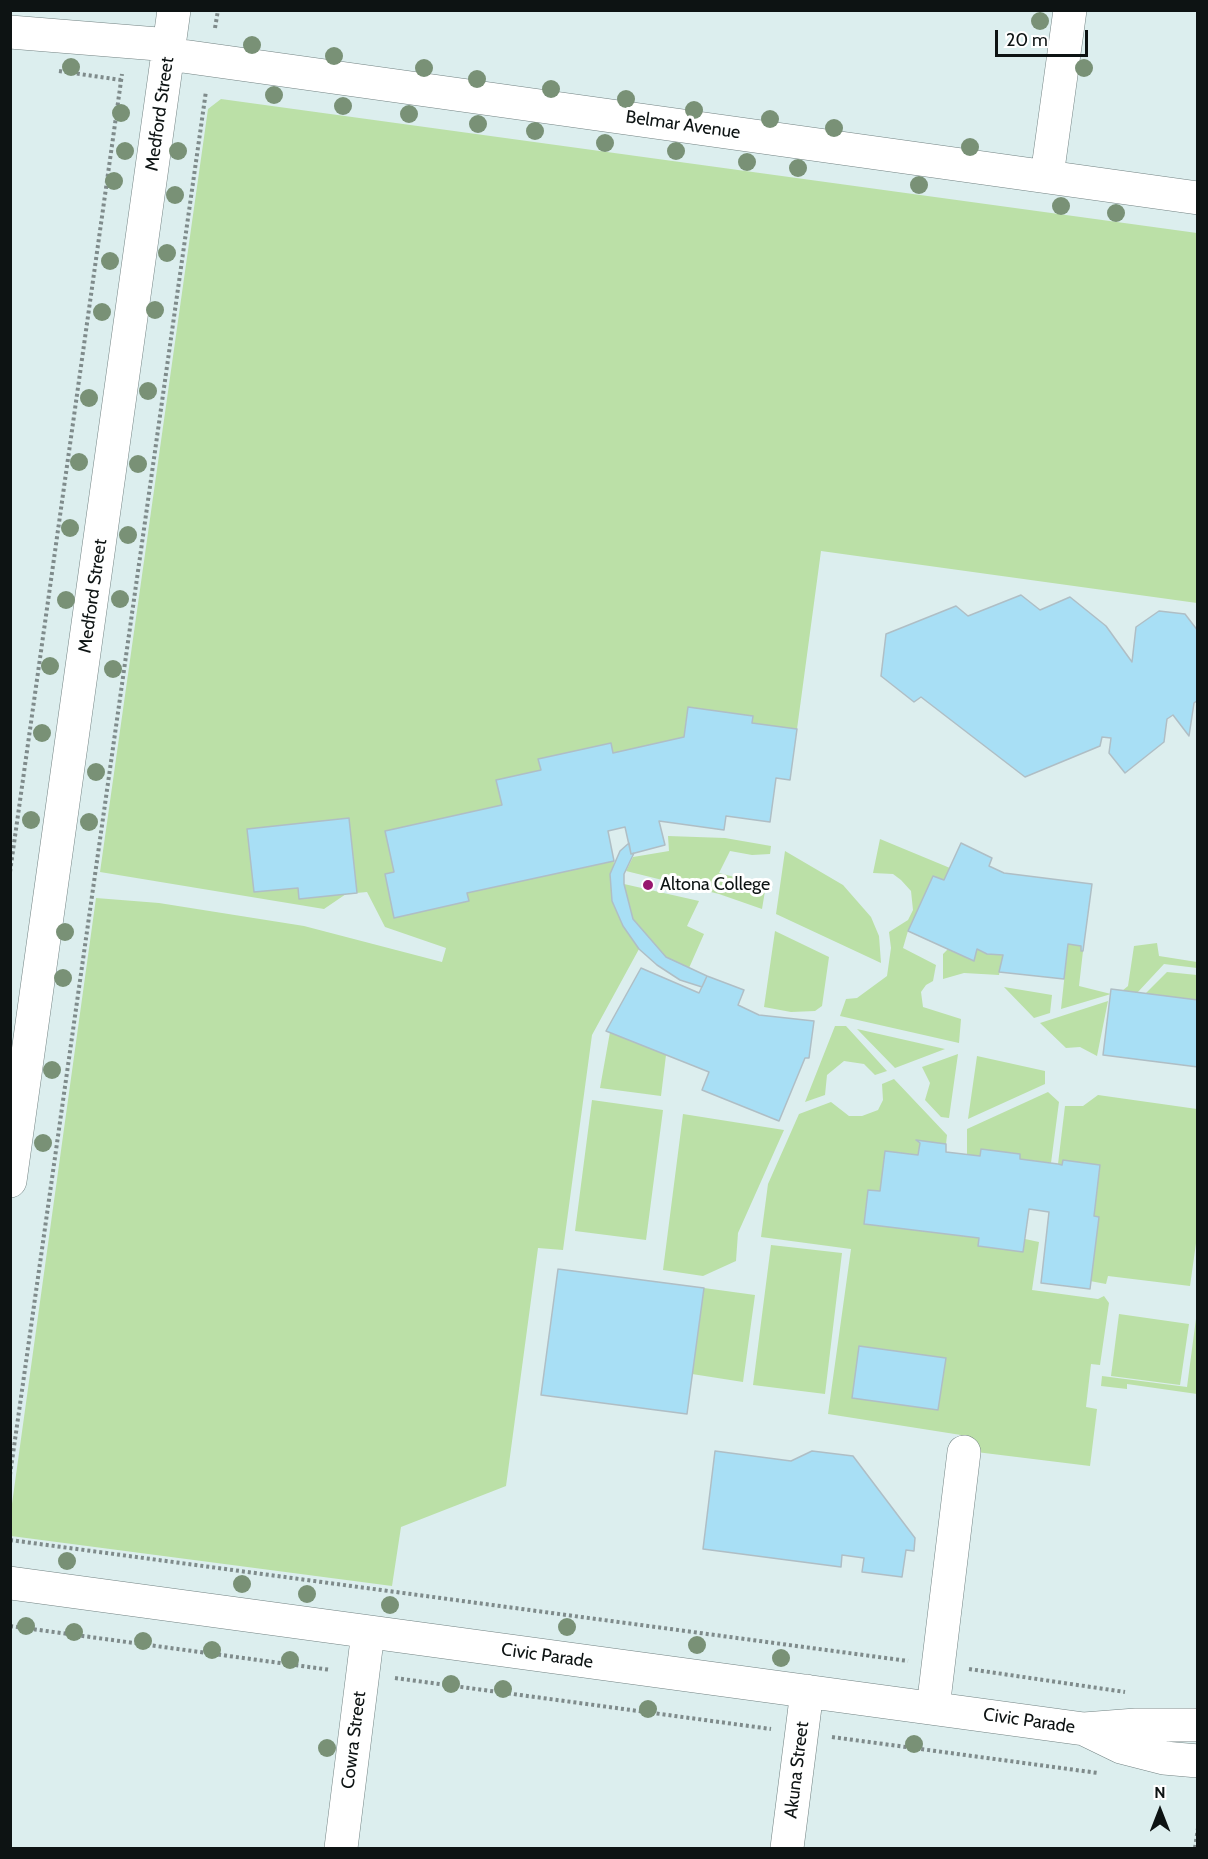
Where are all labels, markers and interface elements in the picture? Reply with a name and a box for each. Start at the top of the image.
scale bar [998,18,1091,56]
text: 20 m [1006,29,1048,51]
street label: Medford Street [141,56,179,172]
street label: Belmar Avenue [624,106,742,144]
street label: Medford Street [74,538,112,654]
place label: Altona College [660,874,770,896]
marker: Altona College [641,878,655,892]
street label: Civic Parade [500,1639,594,1673]
street label: Cowra Street [337,1690,371,1790]
street label: Civic Parade [982,1704,1076,1738]
street label: Akuna Street [780,1720,814,1820]
north arrow [1130,1781,1190,1841]
text: N [1154,1783,1166,1802]

